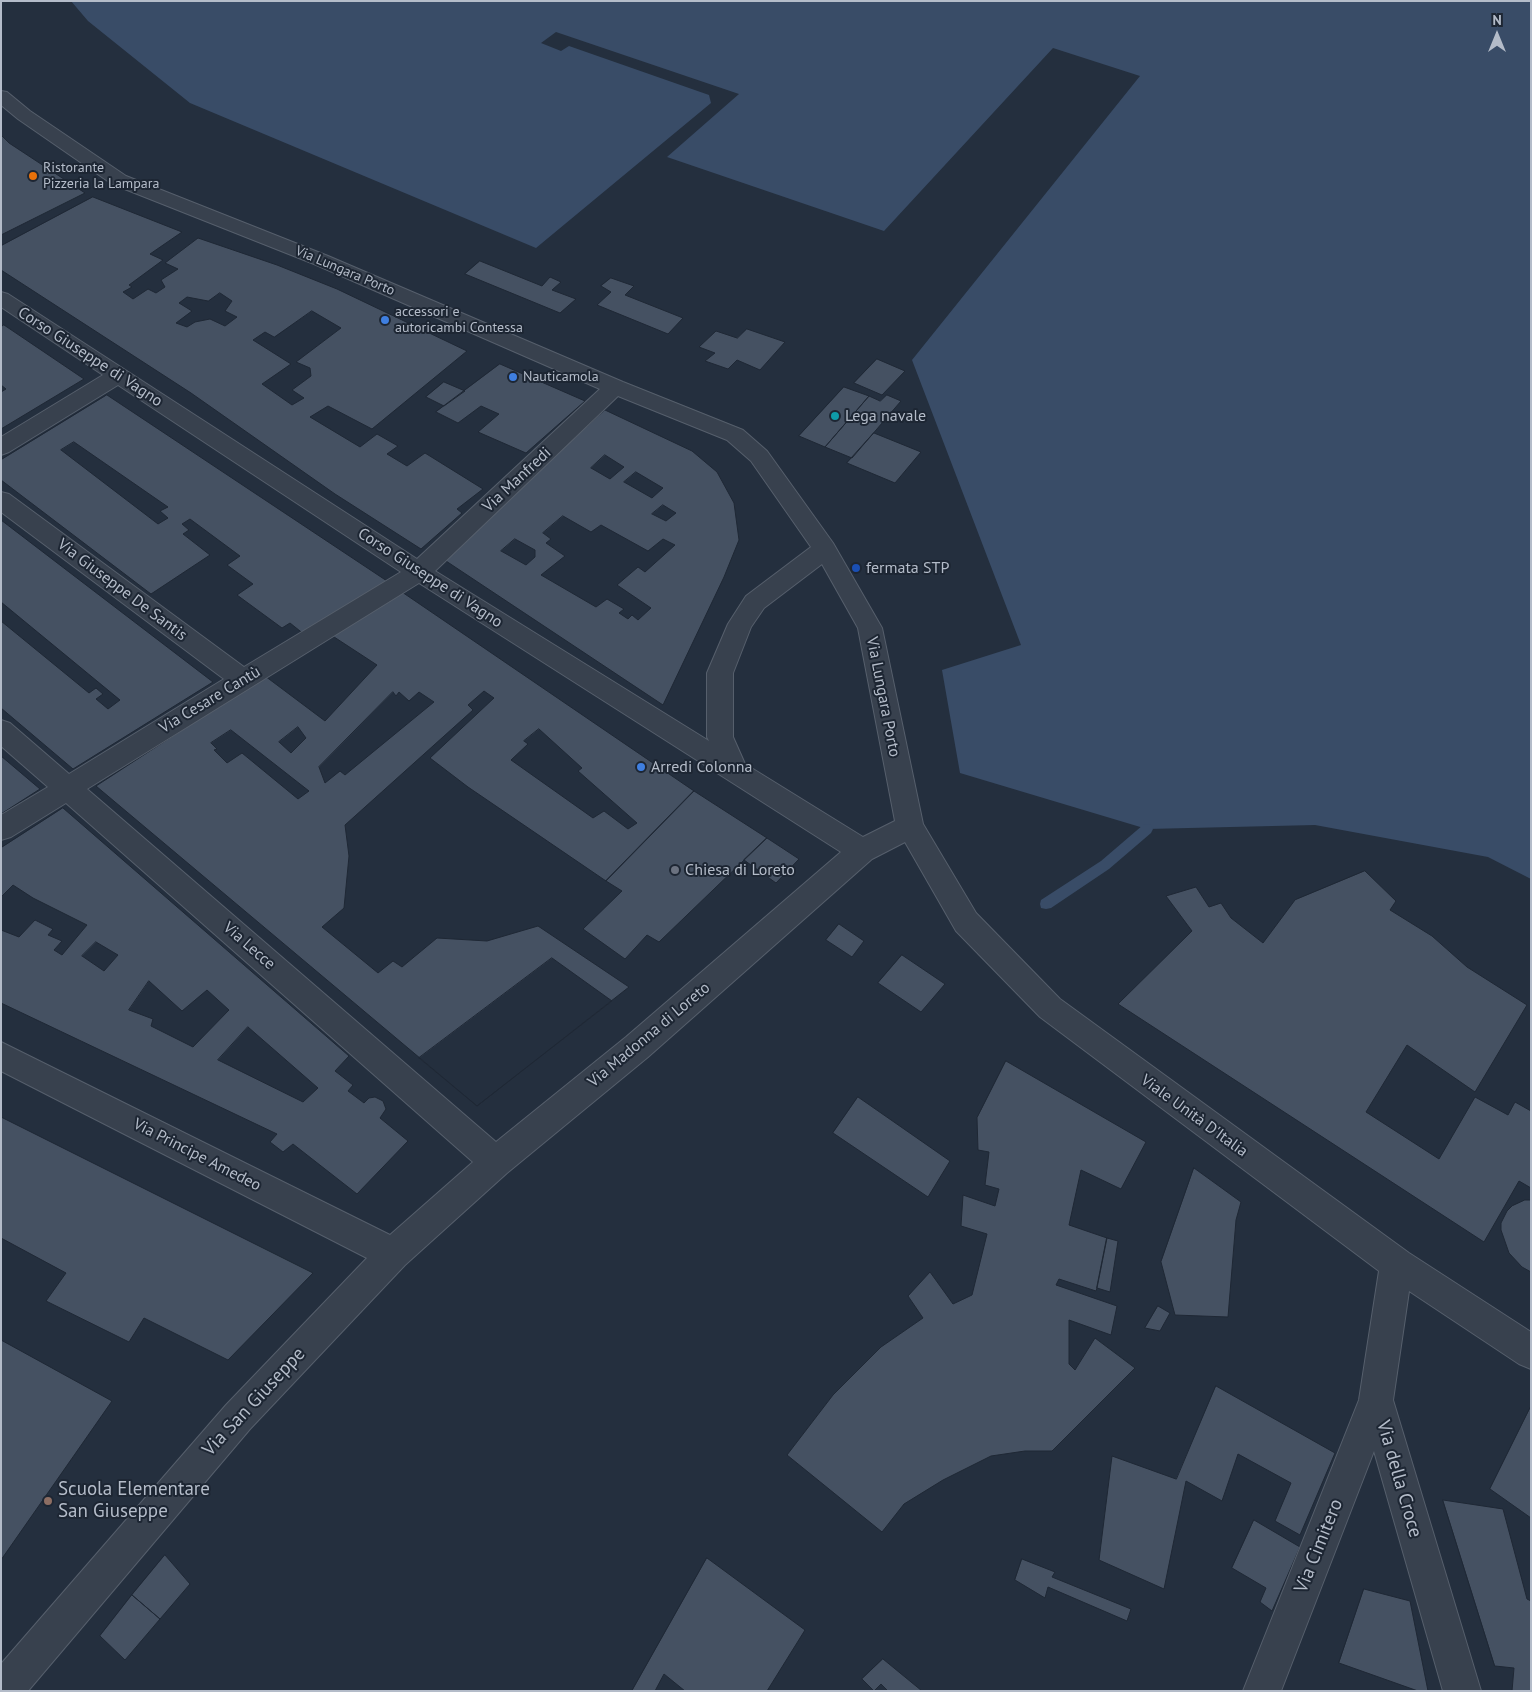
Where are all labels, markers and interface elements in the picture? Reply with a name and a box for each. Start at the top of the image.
north arrow [1472,10,1522,60]
text: N [1492,11,1502,29]
place label: Ristorante Pizzeria la Lampara [43,160,159,192]
marker: Ristorante Pizzeria la Lampara [27,170,39,182]
street label: Via Lungara Porto [293,242,397,300]
street label: Corso Giuseppe di Vagno [14,303,166,411]
place label: accessori e autoricambi Contessa [395,304,523,336]
marker: accessori e autoricambi Contessa [379,314,391,326]
place label: Nauticamola [523,369,599,385]
marker: Nauticamola [507,371,519,383]
place label: Lega navale [845,406,926,426]
marker: Lega navale [829,410,841,422]
street label: Via Manfredi [479,443,555,517]
street label: Corso Giuseppe di Vagno [354,524,506,632]
street label: Via Giuseppe De Santis [53,535,191,645]
place label: fermata STP [866,558,949,578]
marker: fermata STP [850,562,862,574]
street label: Via Lungara Porto [862,635,904,759]
street label: Via Cesare Cantù [156,662,264,738]
place label: Arredi Colonna [651,757,752,777]
marker: Arredi Colonna [635,761,647,773]
place label: Chiesa di Loreto [685,860,795,880]
marker: Chiesa di Loreto [669,864,681,876]
street label: Via Lecce [219,918,279,974]
street label: Via Madonna di Loreto [584,978,714,1092]
street label: Viale Unità D'Italia [1137,1071,1251,1161]
street label: Via Principe Amedeo [130,1115,264,1195]
street label: Via San Giuseppe [198,1343,310,1461]
street label: Via della Croce [1371,1418,1427,1540]
place label: Scuola Elementare San Giuseppe [58,1479,210,1523]
marker: Scuola Elementare San Giuseppe [42,1495,54,1507]
street label: Via Cimitero [1290,1496,1348,1596]

